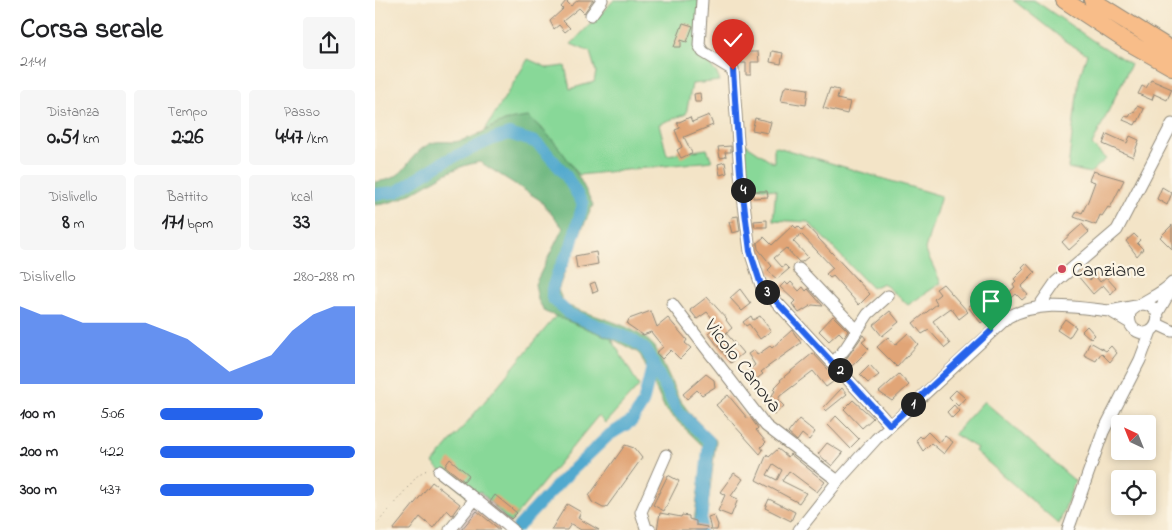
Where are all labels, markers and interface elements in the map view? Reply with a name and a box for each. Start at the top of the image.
text: Corsa serale [20,10,163,51]
button: share [303,17,355,69]
pin [712,19,754,70]
icon: check [719,26,747,54]
text: 21:41 [20,50,46,74]
text: Distanza [47,102,99,123]
text: Tempo [167,102,208,123]
text: Passo [284,102,320,123]
text: 0.51 [47,123,79,153]
text: 2:26 [172,123,203,153]
text: 4:47 [276,123,303,153]
text: km [79,129,99,150]
text: /km [303,129,328,150]
pin: 4 [731,178,755,202]
text: 4 [741,180,746,201]
text: Dislivello [49,187,98,208]
text: Battito [167,187,208,208]
text: kcal [291,187,313,208]
text: 8 [62,208,70,238]
text: 171 [162,208,184,238]
text: 33 [293,208,311,238]
text: m [70,214,84,235]
text: bpm [184,214,213,235]
place label: Canziane [1072,257,1145,286]
marker: Canziane [1056,263,1068,275]
text: Dislivello [20,265,76,289]
text: 280–288 m [293,265,355,289]
pin: 3 [755,280,779,304]
pin [970,280,1012,331]
text: 3 [765,282,770,303]
icon: arrive [977,287,1005,315]
street label: Vicolo Canova [696,313,788,420]
pin: 2 [827,358,853,382]
text: 2 [837,360,844,381]
pin: 1 [901,392,925,416]
text: 1 [911,394,916,415]
text: 100 m [20,402,55,426]
text: 5:06 [100,402,124,426]
north arrow [1111,415,1156,460]
map controls [1111,415,1156,515]
text: 200 m [20,440,58,464]
text: 4:22 [100,440,124,464]
button: locate [1111,470,1156,515]
text: 300 m [20,478,57,502]
text: 4:37 [100,478,121,502]

